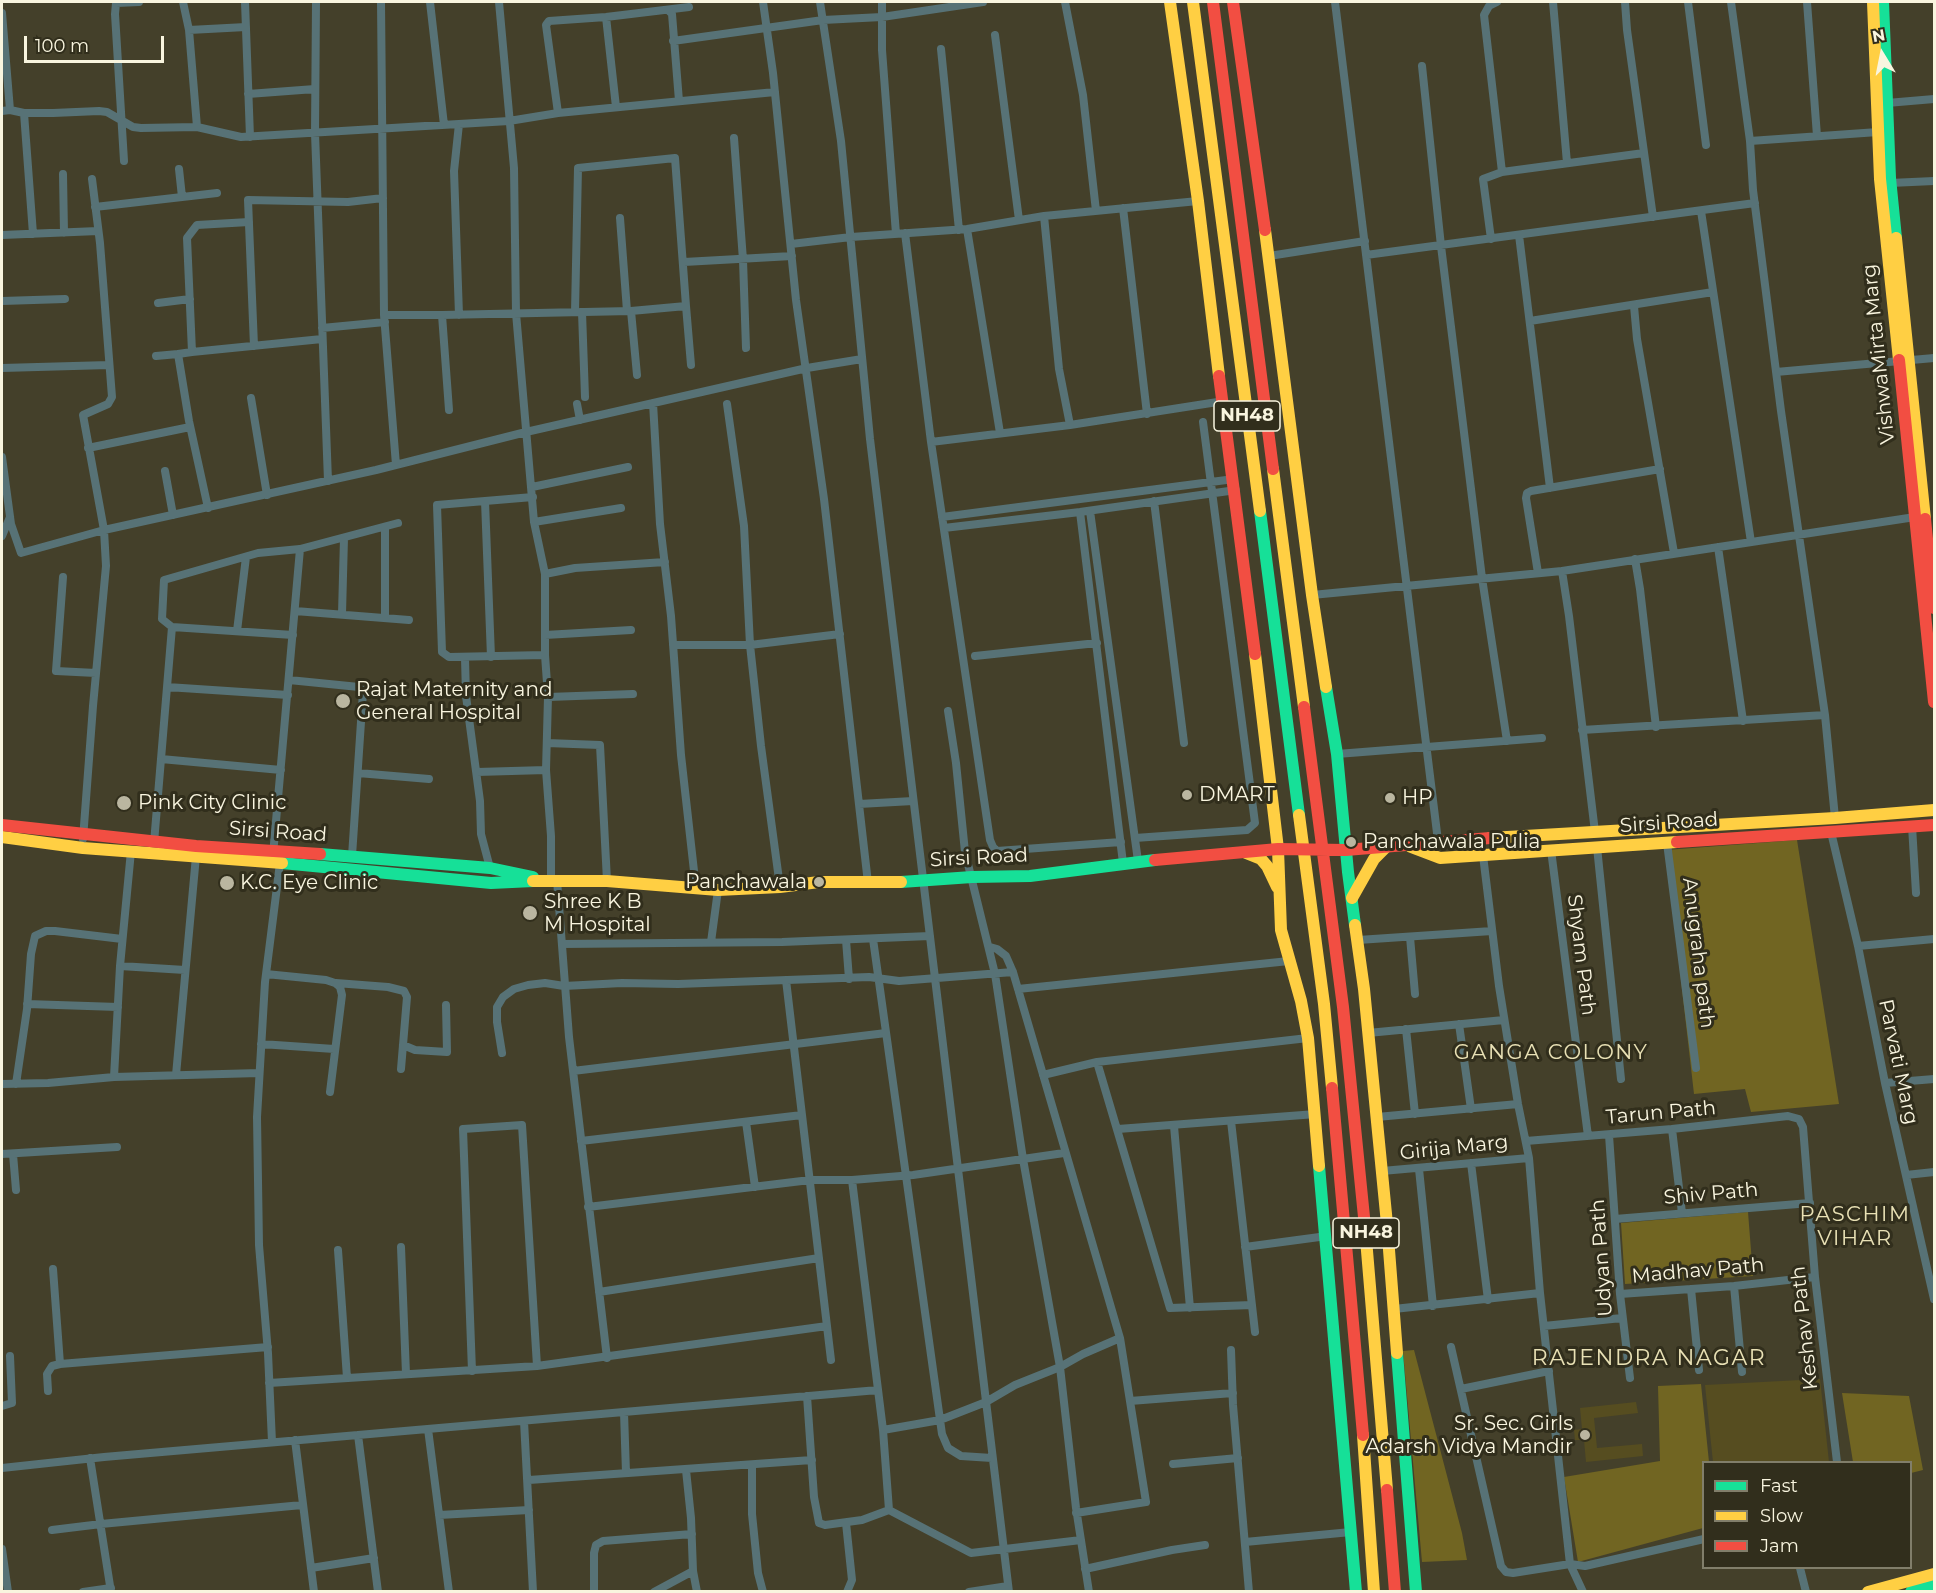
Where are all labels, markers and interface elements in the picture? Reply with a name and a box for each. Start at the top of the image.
scale bar [27,24,166,62]
north arrow [1852,24,1912,84]
text: N [1871,25,1887,46]
text: 100 m [35,35,89,57]
street label: VishwaMirta Marg [1858,263,1900,445]
road number: NH48 [1214,401,1280,431]
place label: Rajat Maternity and General Hospital [356,678,552,725]
marker: Rajat Maternity and General Hospital [334,692,352,710]
place label: DMART [1199,783,1275,807]
place label: HP [1402,786,1433,810]
marker: DMART [1180,788,1194,802]
place label: Pink City Clinic [138,791,286,815]
marker: HP [1383,791,1397,805]
marker: Pink City Clinic [115,794,133,812]
street label: Sirsi Road [1619,808,1719,838]
street label: Sirsi Road [228,817,328,847]
place label: Panchawala Pulia [1363,830,1540,854]
marker: Panchawala Pulia [1344,835,1358,849]
street label: Sirsi Road [929,843,1029,873]
place label: Panchawala [685,870,807,894]
place label: K.C. Eye Clinic [240,871,378,895]
marker: K.C. Eye Clinic [218,874,236,892]
marker: Panchawala [812,875,826,889]
street label: Anugraha path [1677,876,1719,1030]
place label: Shree K B M Hospital [544,890,651,937]
street label: Shyam Path [1562,893,1600,1017]
marker: Shree K B M Hospital [521,904,539,922]
street label: Parvati Marg [1873,997,1923,1127]
district label: GANGA COLONY [1454,1040,1648,1066]
street label: Tarun Path [1605,1096,1717,1130]
street label: Girija Marg [1399,1130,1509,1166]
street label: Shiv Path [1663,1178,1759,1210]
street label: Udyan Path [1586,1198,1618,1318]
district label: PASCHIM VIHAR [1800,1202,1910,1252]
road number: NH48 [1333,1218,1399,1248]
street label: Madhav Path [1631,1253,1765,1289]
street label: Keshav Path [1787,1265,1823,1391]
district label: RAJENDRA NAGAR [1532,1346,1766,1372]
place label: Sr. Sec. Girls Adarsh Vidya Mandir [1366,1412,1573,1459]
marker: Sr. Sec. Girls Adarsh Vidya Mandir [1578,1428,1592,1442]
legend [1702,1461,1912,1569]
text: Fast [1760,1475,1798,1497]
text: Slow [1760,1505,1803,1527]
text: Jam [1760,1535,1799,1557]

